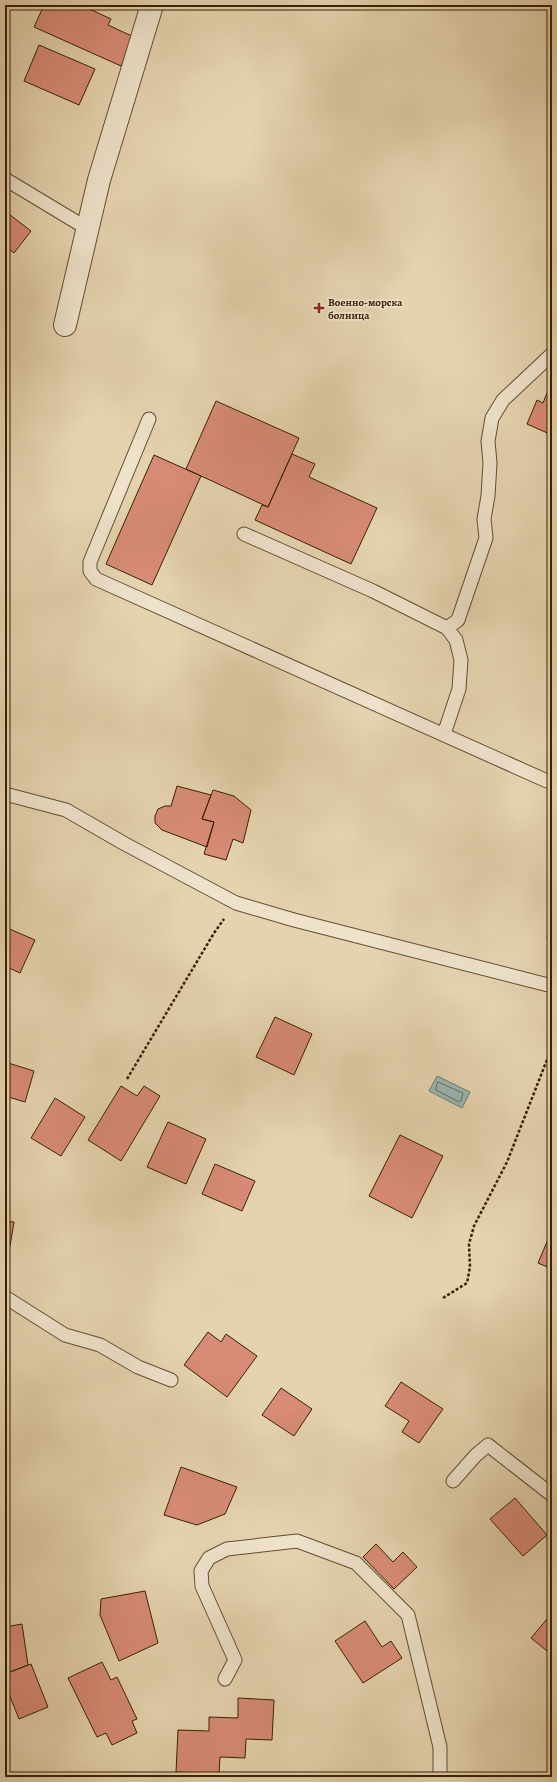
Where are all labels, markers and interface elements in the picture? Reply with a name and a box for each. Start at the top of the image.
place label: Военно-морска болница [328,295,403,323]
marker: Военно-морска болница [313,302,325,314]

